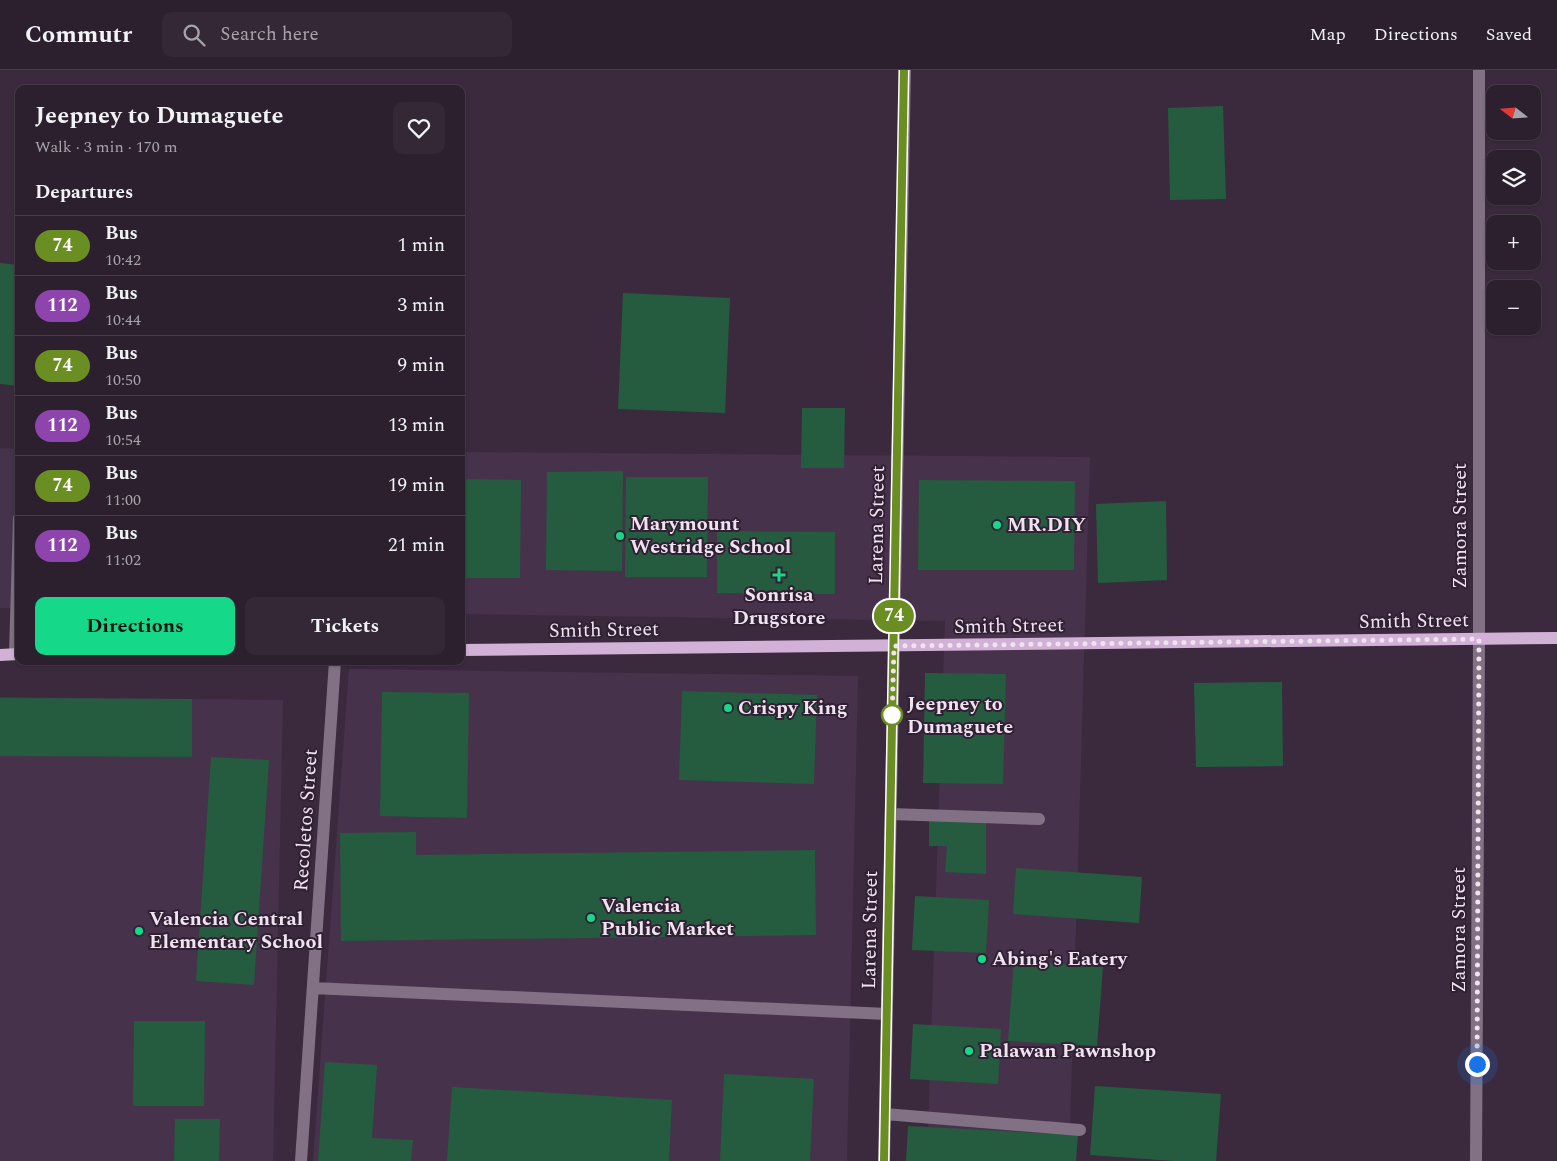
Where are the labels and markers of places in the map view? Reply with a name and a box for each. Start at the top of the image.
place label: Marymount Westridge School [630,509,791,562]
place label: MR.DIY [1007,510,1086,540]
marker: MR.DIY [991,519,1003,531]
marker: Marymount Westridge School [614,530,626,542]
marker: Sonrisa Drugstore [773,569,785,581]
place label: Sonrisa Drugstore [733,580,825,633]
place label: Jeepney to Dumaguete [907,689,1013,742]
place label: Crispy King [738,693,848,723]
marker: Crispy King [722,702,734,714]
marker: Jeepney to Dumaguete [881,704,903,726]
place label: Valencia Public Market [601,891,734,944]
place label: Valencia Central Elementary School [149,904,323,957]
marker: Valencia Public Market [585,912,597,924]
marker: Valencia Central Elementary School [133,925,145,937]
place label: Abing's Eatery [992,944,1128,974]
marker: Abing's Eatery [976,953,988,965]
place label: Palawan Pawnshop [979,1036,1156,1066]
marker: Palawan Pawnshop [963,1045,975,1057]

